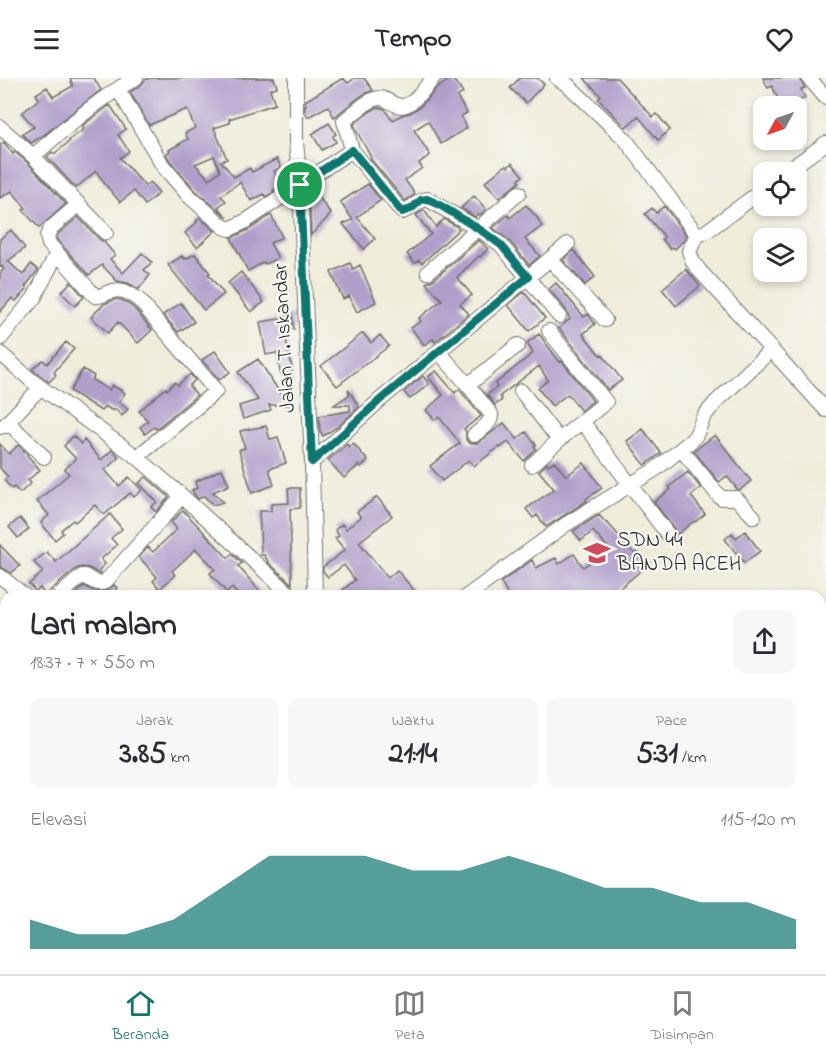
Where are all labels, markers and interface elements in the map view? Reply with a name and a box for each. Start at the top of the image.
text: Tempo [374,20,452,59]
icon: menu [30,23,63,56]
icon: heart [763,23,796,56]
north arrow [753,96,807,150]
map controls [753,96,807,282]
pin [274,159,325,210]
button: locate [753,162,807,216]
icon: arrive [283,168,316,201]
button: layers [753,228,807,282]
street label: Jalan T. Iskandar [266,262,304,414]
place label: SDN 44 BANDA ACEH [616,526,741,580]
school or university icon: SDN 44 BANDA ACEH [582,538,612,568]
text: Lari malam [30,602,177,650]
button: share [733,610,796,673]
text: 18:37 · 7 × 550 m [30,649,155,678]
text: Jarak [136,709,173,733]
text: Waktu [392,709,434,733]
text: Pace [656,709,687,733]
text: 3.85 [119,733,166,777]
text: 21:14 [389,733,437,777]
text: 5:31 [636,733,678,777]
text: km [166,746,190,770]
text: /km [678,746,706,770]
text: Elevasi [30,806,87,835]
text: 115–120 m [721,806,796,835]
tab: Beranda [112,987,169,1047]
tab: Peta [393,987,426,1047]
tab: Disimpan [651,987,714,1047]

